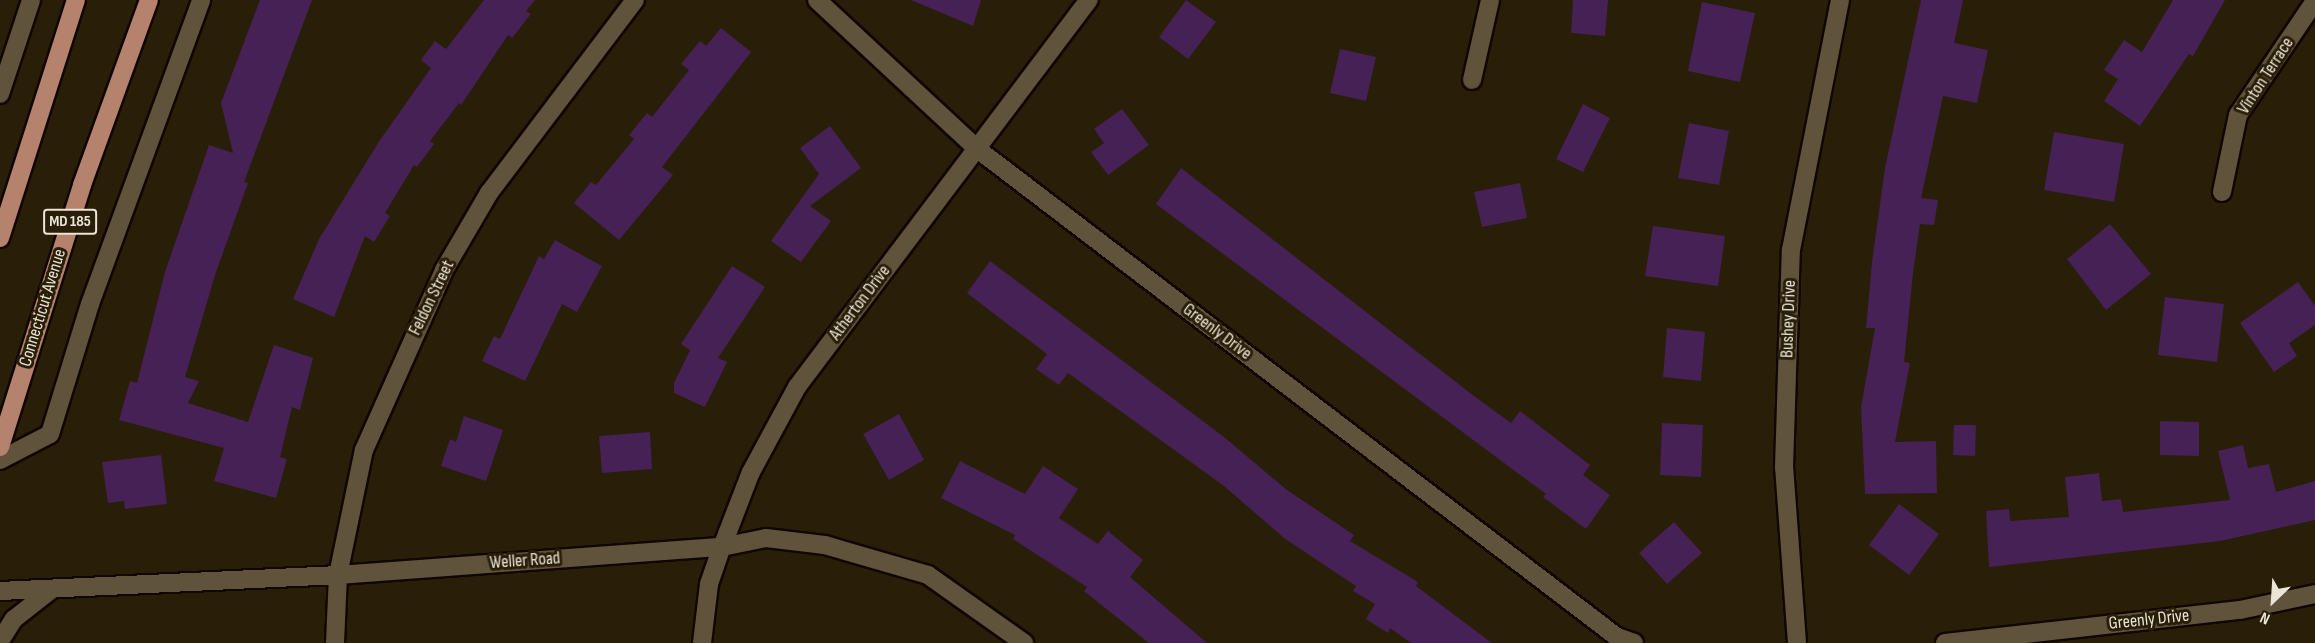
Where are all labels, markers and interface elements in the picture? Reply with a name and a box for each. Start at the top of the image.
street label: Vinton Terrace [2233,33,2299,119]
road number: MD 185 [43,209,97,235]
street label: Connecticut Avenue [15,247,71,369]
street label: Feldon Street [405,257,459,339]
street label: Atherton Drive [825,261,895,345]
street label: Bushey Drive [1777,280,1801,358]
street label: Greenly Drive [1178,299,1256,365]
street label: Weller Road [489,548,561,574]
north arrow [2243,571,2303,631]
street label: Greenly Drive [2108,605,2190,635]
text: N [2257,607,2273,628]

